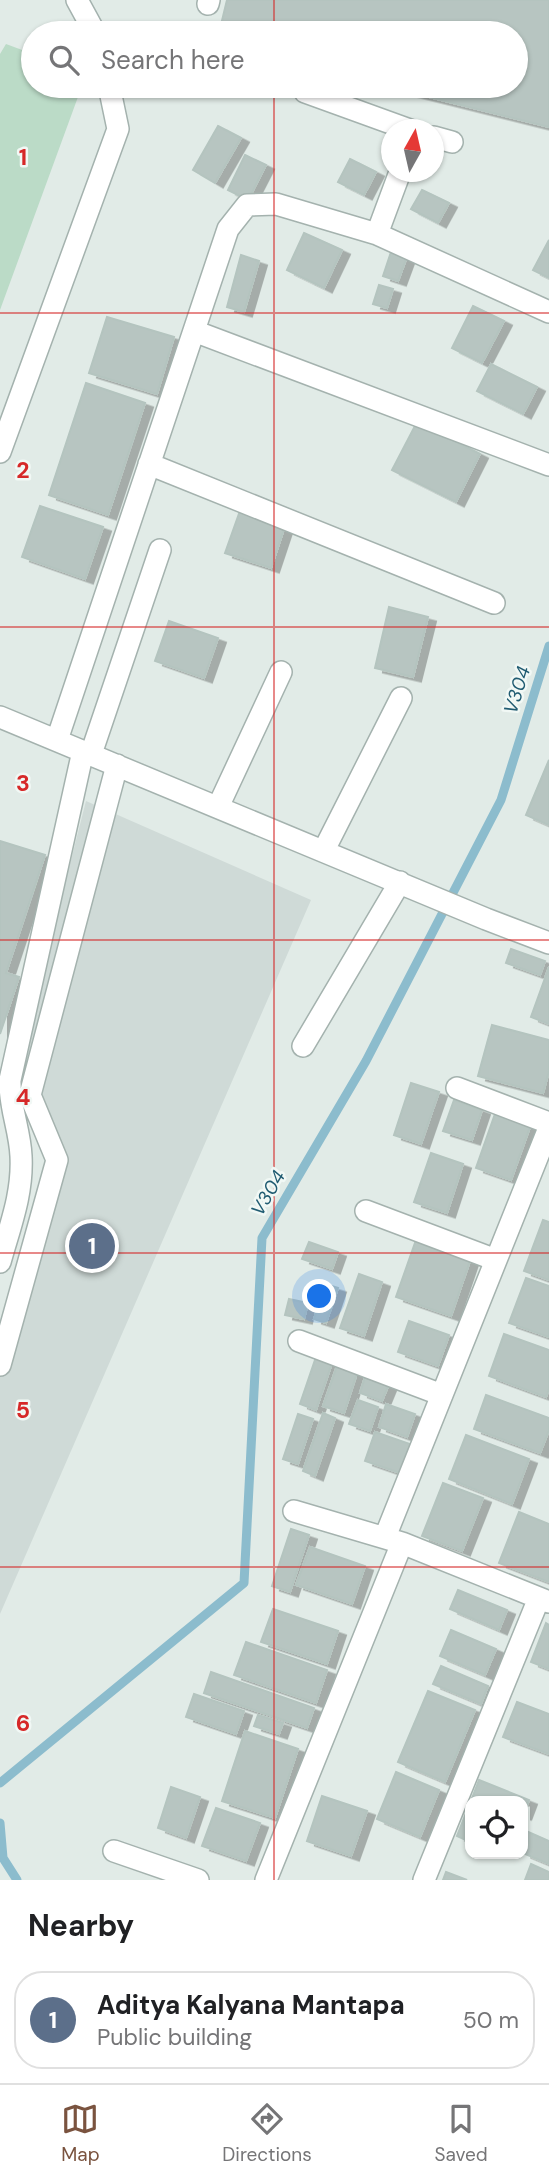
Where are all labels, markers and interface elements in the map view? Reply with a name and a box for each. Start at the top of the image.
search box [21,21,528,98]
icon: search [45,41,83,79]
text: Search here [101,43,244,77]
north arrow [381,119,444,182]
text: 1 [19,142,27,172]
text: 2 [16,455,30,485]
water label: V304 [498,663,536,717]
text: 3 [16,768,30,798]
text: 4 [16,1082,31,1112]
water label: V304 [245,1166,291,1220]
pin: 1 [69,1220,115,1272]
your location [302,1279,336,1313]
text: 5 [16,1395,30,1425]
text: 6 [16,1708,30,1738]
map controls [465,1796,528,1859]
button: locate [465,1796,528,1859]
text: Nearby [28,1906,134,1945]
text: Aditya Kalyana Mantapa [97,1988,405,2022]
text: 1 [49,2005,57,2035]
text: 50 m [463,2005,519,2035]
text: Public building [97,2022,252,2052]
tab: Map [61,2100,100,2167]
tab: Directions [222,2100,312,2167]
tab: Saved [434,2100,488,2167]

